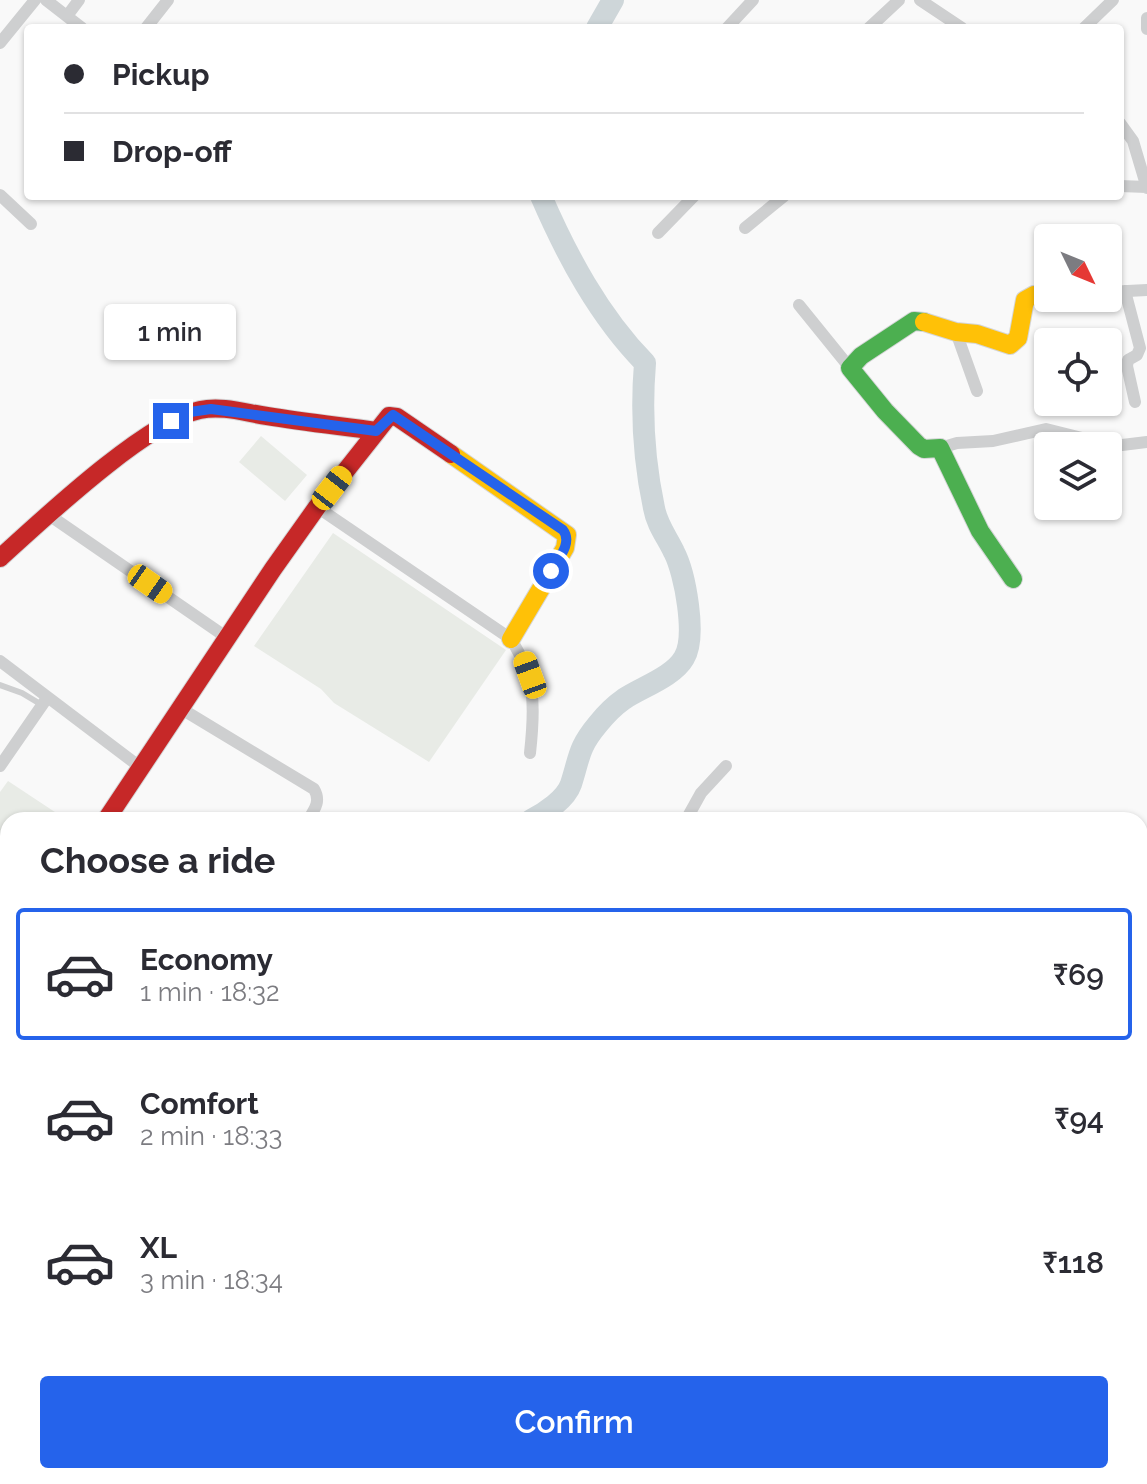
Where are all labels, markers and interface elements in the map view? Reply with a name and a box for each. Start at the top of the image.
text: Pickup [112,57,210,92]
text: Drop-off [112,134,232,169]
north arrow [1034,224,1122,312]
map controls [1034,224,1122,520]
callout: 1 min [105,305,237,361]
text: 1 min [138,317,202,347]
button: locate [1034,328,1122,416]
route end [153,403,189,439]
button: layers [1034,432,1122,520]
car [308,462,356,514]
route start [533,553,569,589]
car [123,560,177,608]
car [511,648,549,702]
text: Choose a ride [40,839,275,881]
icon: car [44,938,116,1010]
text: Economy [140,942,273,977]
text: ₹69 [1053,957,1104,992]
text: 1 min · 18:32 [140,977,280,1007]
icon: car [44,1082,116,1154]
text: Comfort [140,1086,259,1121]
text: ₹94 [1054,1101,1104,1136]
text: 2 min · 18:33 [140,1121,282,1151]
icon: car [44,1226,116,1298]
text: XL [140,1230,177,1265]
text: ₹118 [1042,1245,1104,1280]
text: 3 min · 18:34 [140,1265,283,1295]
button: Confirm [40,1376,1108,1468]

